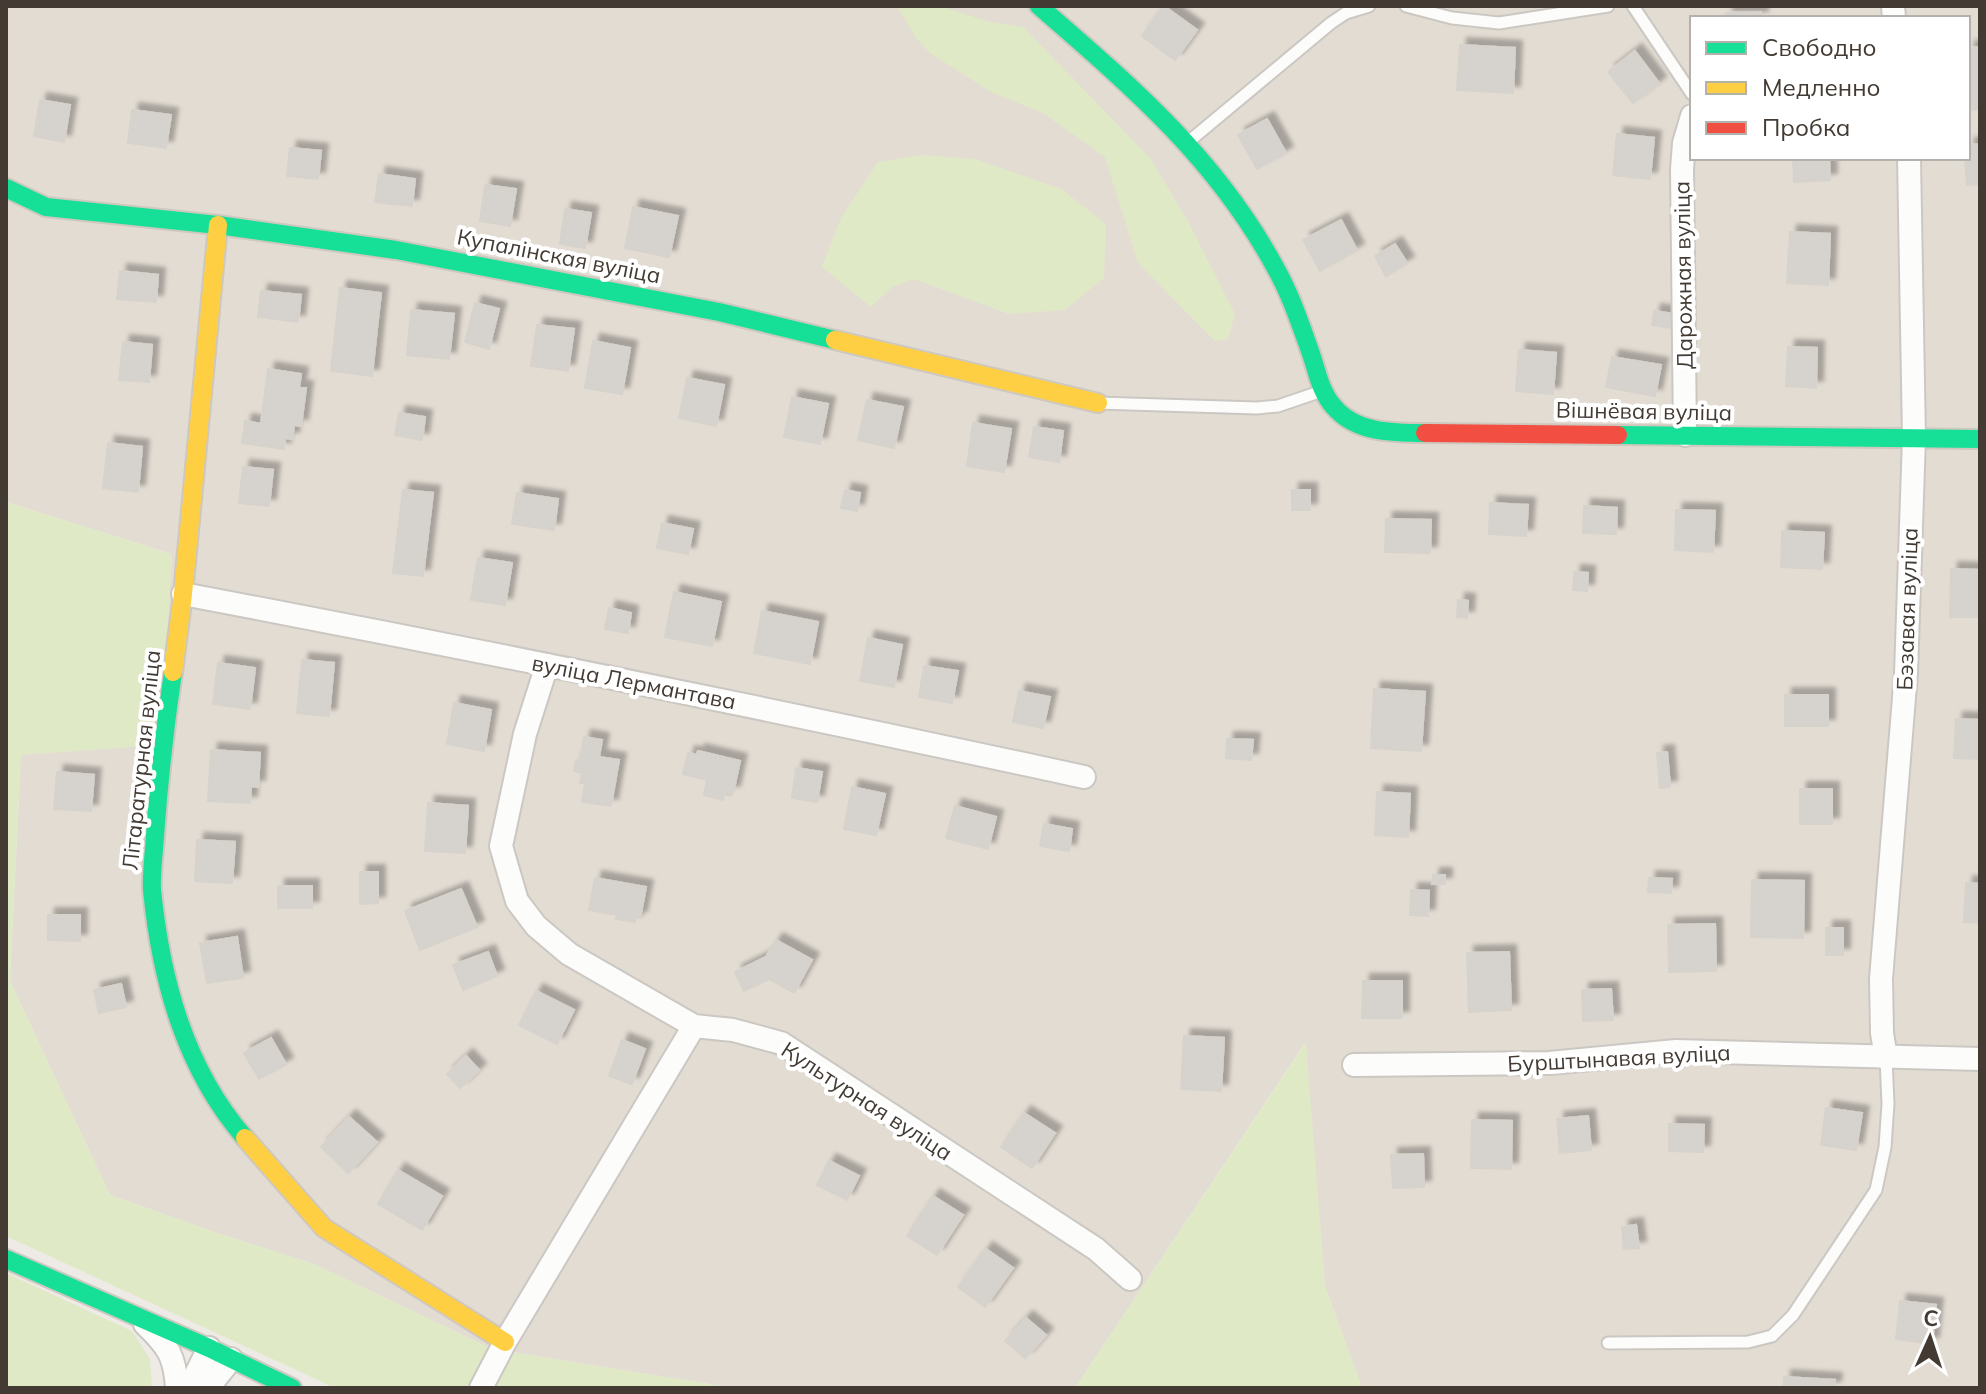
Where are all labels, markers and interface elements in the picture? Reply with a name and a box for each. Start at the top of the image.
legend [1690,16,1970,160]
text: Свободно [1762,32,1877,62]
text: Медленно [1762,72,1881,102]
text: Пробка [1762,112,1850,142]
street label: Дарожная вуліца [1667,181,1699,369]
street label: Купалінская вуліца [455,223,663,289]
street label: Вішнёвая вуліца [1556,395,1732,427]
street label: Бэзавая вуліца [1890,527,1924,691]
street label: вуліца Лермантава [530,648,738,716]
street label: Літаратурная вуліца [116,649,166,871]
street label: Культурная вуліца [776,1035,958,1167]
street label: Бурштынавая вуліца [1507,1038,1731,1078]
north arrow [1890,1298,1970,1378]
text: С [1923,1304,1939,1332]

